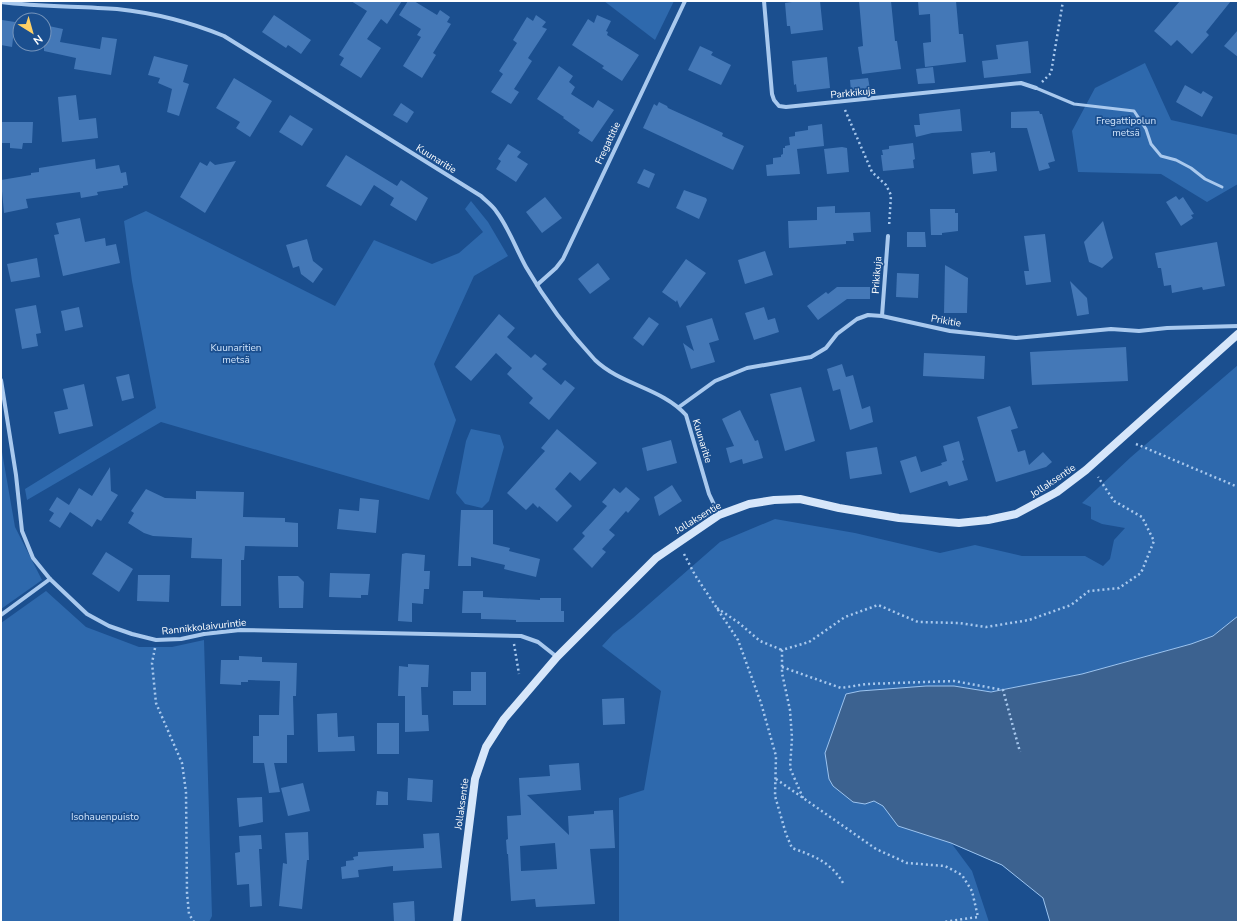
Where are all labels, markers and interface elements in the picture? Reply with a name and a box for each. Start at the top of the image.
north arrow [12,12,52,52]
text: N [30,31,46,48]
street label: Parkkikuja [830,84,876,102]
park label: Fregattipolun metsä [1096,114,1156,140]
street label: Fregattitie [592,119,624,167]
street label: Kuunaritie [413,141,459,177]
street label: Prikikuja [869,256,885,294]
street label: Prikitie [930,311,962,331]
park label: Kuunaritien metsä [210,341,262,367]
street label: Kuunaritie [689,417,715,465]
street label: Jollaksentie [1027,461,1078,502]
street label: Jollaksentie [671,499,724,538]
street label: Rannikkolaivurintie [161,616,247,638]
street label: Jollaksentie [451,777,473,832]
park label: Isohauenpuisto [71,810,139,824]

